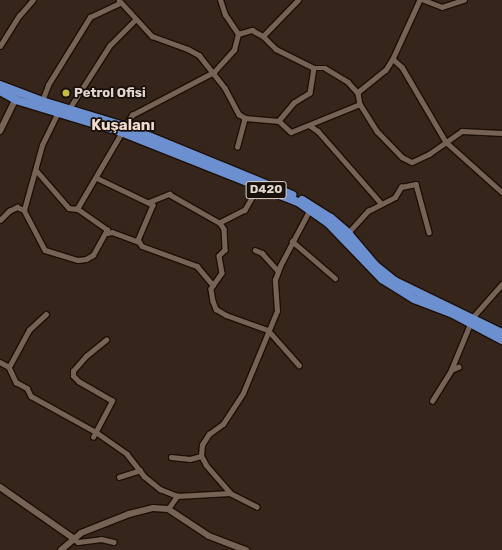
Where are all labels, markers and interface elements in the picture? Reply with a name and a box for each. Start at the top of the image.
place label: Petrol Ofisi [74,85,146,101]
marker: Petrol Ofisi [61,88,71,98]
district label: Kuşalanı [91,117,155,135]
road number: D420 [245,180,287,200]

